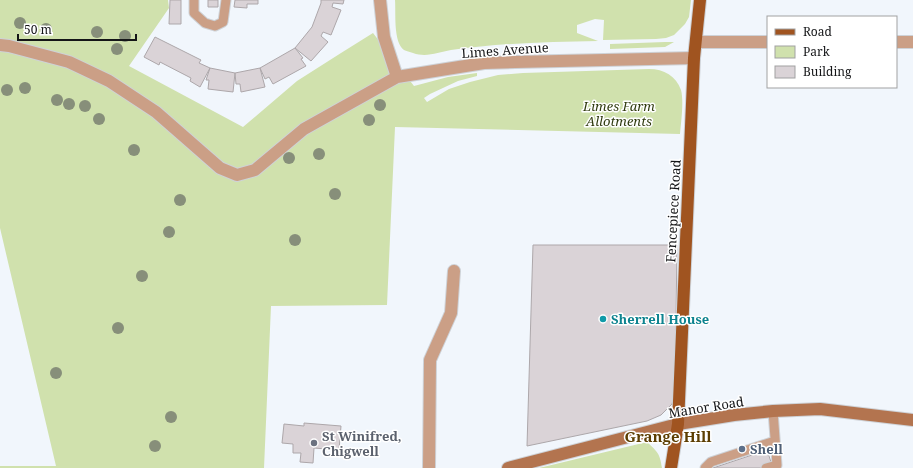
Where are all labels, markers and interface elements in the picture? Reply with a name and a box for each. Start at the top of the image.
scale bar [18,16,136,42]
legend [767,16,897,88]
text: 50 m [24,21,52,38]
text: Road [803,23,833,40]
street label: Limes Avenue [461,38,549,62]
text: Park [803,43,831,60]
text: Building [803,63,852,80]
park label: Limes Farm Allotments [582,97,655,130]
street label: Fencepiece Road [661,159,685,263]
place label: Sherrell House [611,310,709,328]
marker: Sherrell House [598,314,608,324]
street label: Manor Road [667,392,745,422]
district label: Grange Hill [624,426,712,446]
place label: St Winifred, Chigwell [322,427,402,460]
marker: St Winifred, Chigwell [309,438,319,448]
place label: Shell [750,440,783,458]
marker: Shell [737,444,747,454]

